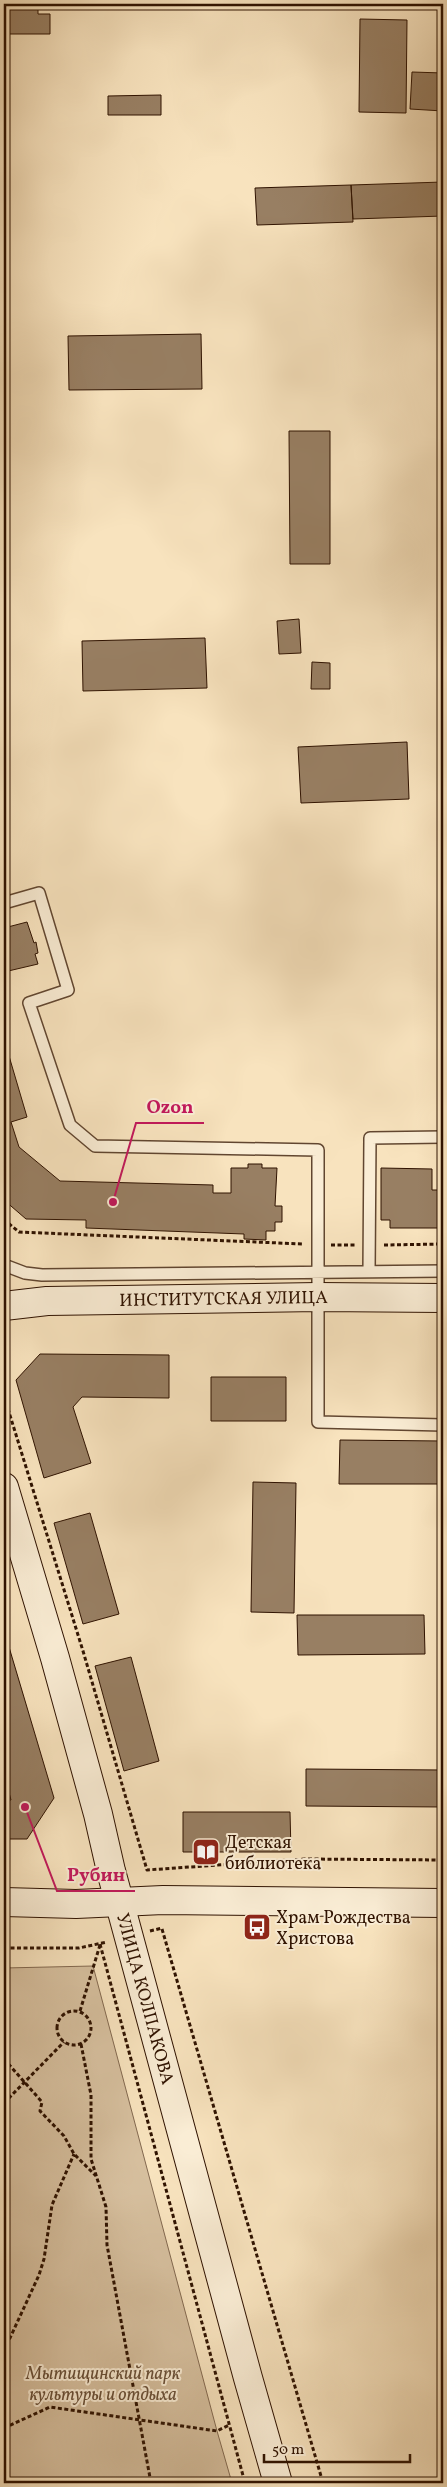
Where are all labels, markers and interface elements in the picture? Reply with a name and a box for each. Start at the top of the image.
callout: Ozon [136,1089,204,1123]
text: Ozon [146,1095,194,1121]
street label: ИНСТИТУТСКАЯ УЛИЦА [119,1286,328,1314]
place label: Детская библиотека [225,1831,321,1877]
library icon: Детская библиотека [191,1837,221,1867]
callout: Рубин [57,1857,135,1891]
text: Рубин [67,1863,125,1889]
place label: Храм Рождества Христова [276,1906,411,1952]
street label: УЛИЦА КОЛПАКОВА [109,1911,179,2088]
bus stop icon: Храм Рождества Христова [242,1912,272,1942]
park label: Мытищинский парк культуры и отдыха [25,2362,180,2408]
scale bar [264,2432,411,2464]
text: 50 m [272,2440,304,2461]

